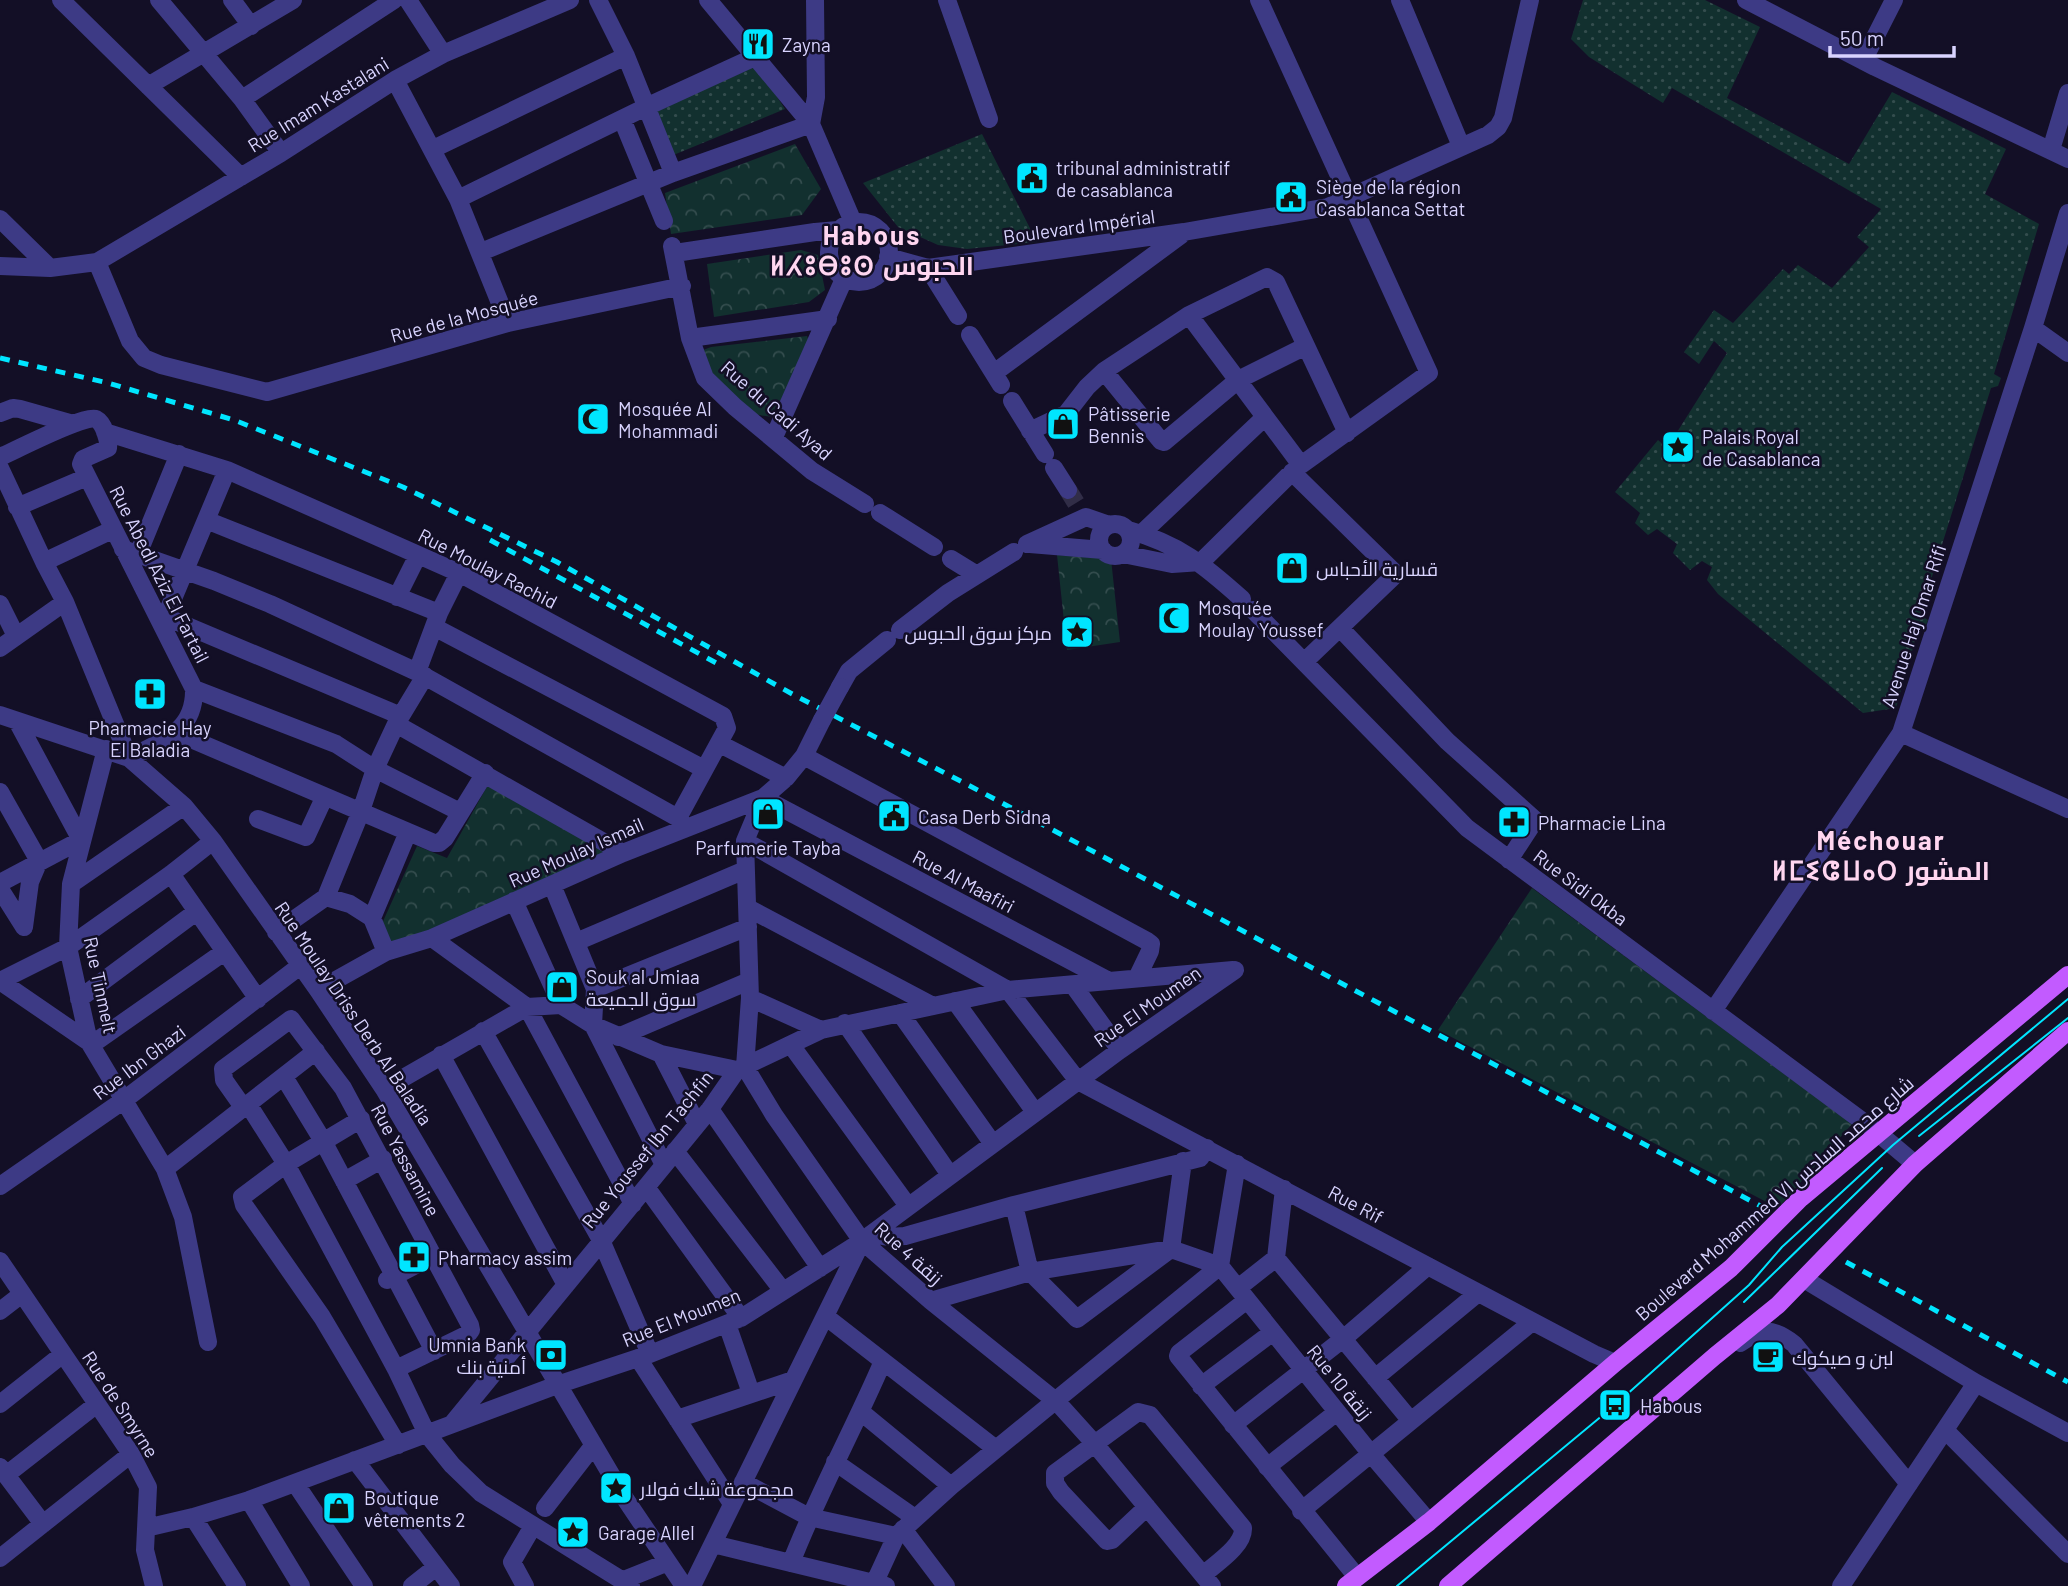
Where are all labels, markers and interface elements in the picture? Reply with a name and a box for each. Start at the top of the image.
scale bar [1830,14,1954,58]
restaurant icon: Zayna [739,25,777,63]
text: 50 m [1840,25,1884,50]
place label: Zayna [782,33,831,56]
street label: Rue Imam Kastalani [243,51,393,157]
place label: tribunal administratif de casablanca [1056,156,1230,201]
public building icon: tribunal administratif de casablanca [1013,159,1051,197]
place label: Siège de la région Casablanca Settat [1316,175,1465,220]
public building icon: Siège de la région Casablanca Settat [1272,178,1310,216]
street label: Boulevard Impérial [1002,204,1156,248]
district label: Habous ⵍⵃⵓⴱⵓⵙ الحبوس [770,219,974,282]
street label: Rue de la Mosquée [388,285,540,347]
street label: Rue du Cadi Ayad [717,355,837,465]
place label: Mosquée Al Mohammadi [618,397,718,442]
mosque icon: Mosquée Al Mohammadi [574,400,612,438]
place label: Pâtisserie Bennis [1088,402,1171,447]
shop icon: Pâtisserie Bennis [1044,405,1082,443]
place label: Palais Royal de Casablanca [1702,425,1820,470]
place icon: Palais Royal de Casablanca [1659,428,1697,466]
street label: Rue Abedl Aziz El Fartail [105,482,215,666]
street label: Rue Moulay Rachid [415,523,561,613]
street label: Avenue Haj Omar Rifi [1876,541,1950,711]
shop icon: قسارية الأحباس [1273,549,1311,587]
place label: قسارية الأحباس [1316,557,1438,581]
place label: Mosquée Moulay Youssef [1198,596,1324,641]
mosque icon: Mosquée Moulay Youssef [1155,599,1193,637]
place icon: مركز سوق الحبوس [1058,613,1096,651]
place label: مركز سوق الحبوس [904,621,1052,646]
pharmacy icon: Pharmacie Hay El Baladia [131,675,169,713]
place label: Pharmacie Hay El Baladia [89,716,212,761]
shop icon: Parfumerie Tayba [749,795,787,833]
public building icon: Casa Derb Sidna [875,797,913,835]
pharmacy icon: Pharmacie Lina [1495,803,1533,841]
place label: Casa Derb Sidna [918,805,1051,828]
place label: Pharmacie Lina [1538,811,1666,834]
street label: Rue Moulay Ismail [505,812,647,892]
district label: Méchouar ⵍⵎⵉⵛⵡⴰⵔ المشور [1772,824,1990,886]
place label: Parfumerie Tayba [695,836,841,859]
street label: Rue Sidi Okba [1529,844,1633,930]
street label: Rue Al Maafiri [909,845,1019,917]
street label: Rue Moulay Driss Derb Al Baladia [270,897,438,1129]
street label: Rue Tinmelt [80,934,122,1036]
street label: Rue El Moumen [1089,961,1205,1051]
place label: Souk al Jmiaa سوق الجميعة [586,965,700,1012]
shop icon: Souk al Jmiaa سوق الجميعة [543,968,581,1006]
street label: Rue Ibn Ghazi [88,1020,190,1104]
street label: Rue Youssef Ibn Tachfin [576,1066,718,1232]
street label: Boulevard Mohammed VI شارع محمد السادس [1630,1071,1920,1327]
street label: Rue Yassamine [367,1100,445,1220]
street label: Rue Rif [1325,1180,1387,1228]
street label: Rue 4 زنقة [870,1217,948,1290]
pharmacy icon: Pharmacy assim [395,1238,433,1276]
place label: Pharmacy assim [438,1246,572,1269]
street label: Rue El Moumen [619,1283,743,1351]
place label: Umnia Bank أمنية بنك [428,1333,526,1378]
bank icon: Umnia Bank أمنية بنك [532,1336,570,1374]
cafe icon: لبن و صيكوك [1749,1338,1787,1376]
street label: Rue 10 زنقة [1302,1340,1377,1425]
street label: Rue de Smyrne [78,1346,164,1462]
place label: لبن و صيكوك [1792,1346,1894,1370]
bus stop icon: Habous [1596,1386,1634,1424]
place label: Habous [1640,1394,1702,1417]
place icon: مجموعة شيك فولار [597,1469,635,1507]
place label: مجموعة شيك فولار [639,1477,794,1501]
place label: Boutique vêtements 2 [364,1486,465,1531]
shop icon: Boutique vêtements 2 [320,1489,358,1527]
place icon: Garage Allel [554,1513,592,1551]
place label: Garage Allel [598,1521,695,1544]

